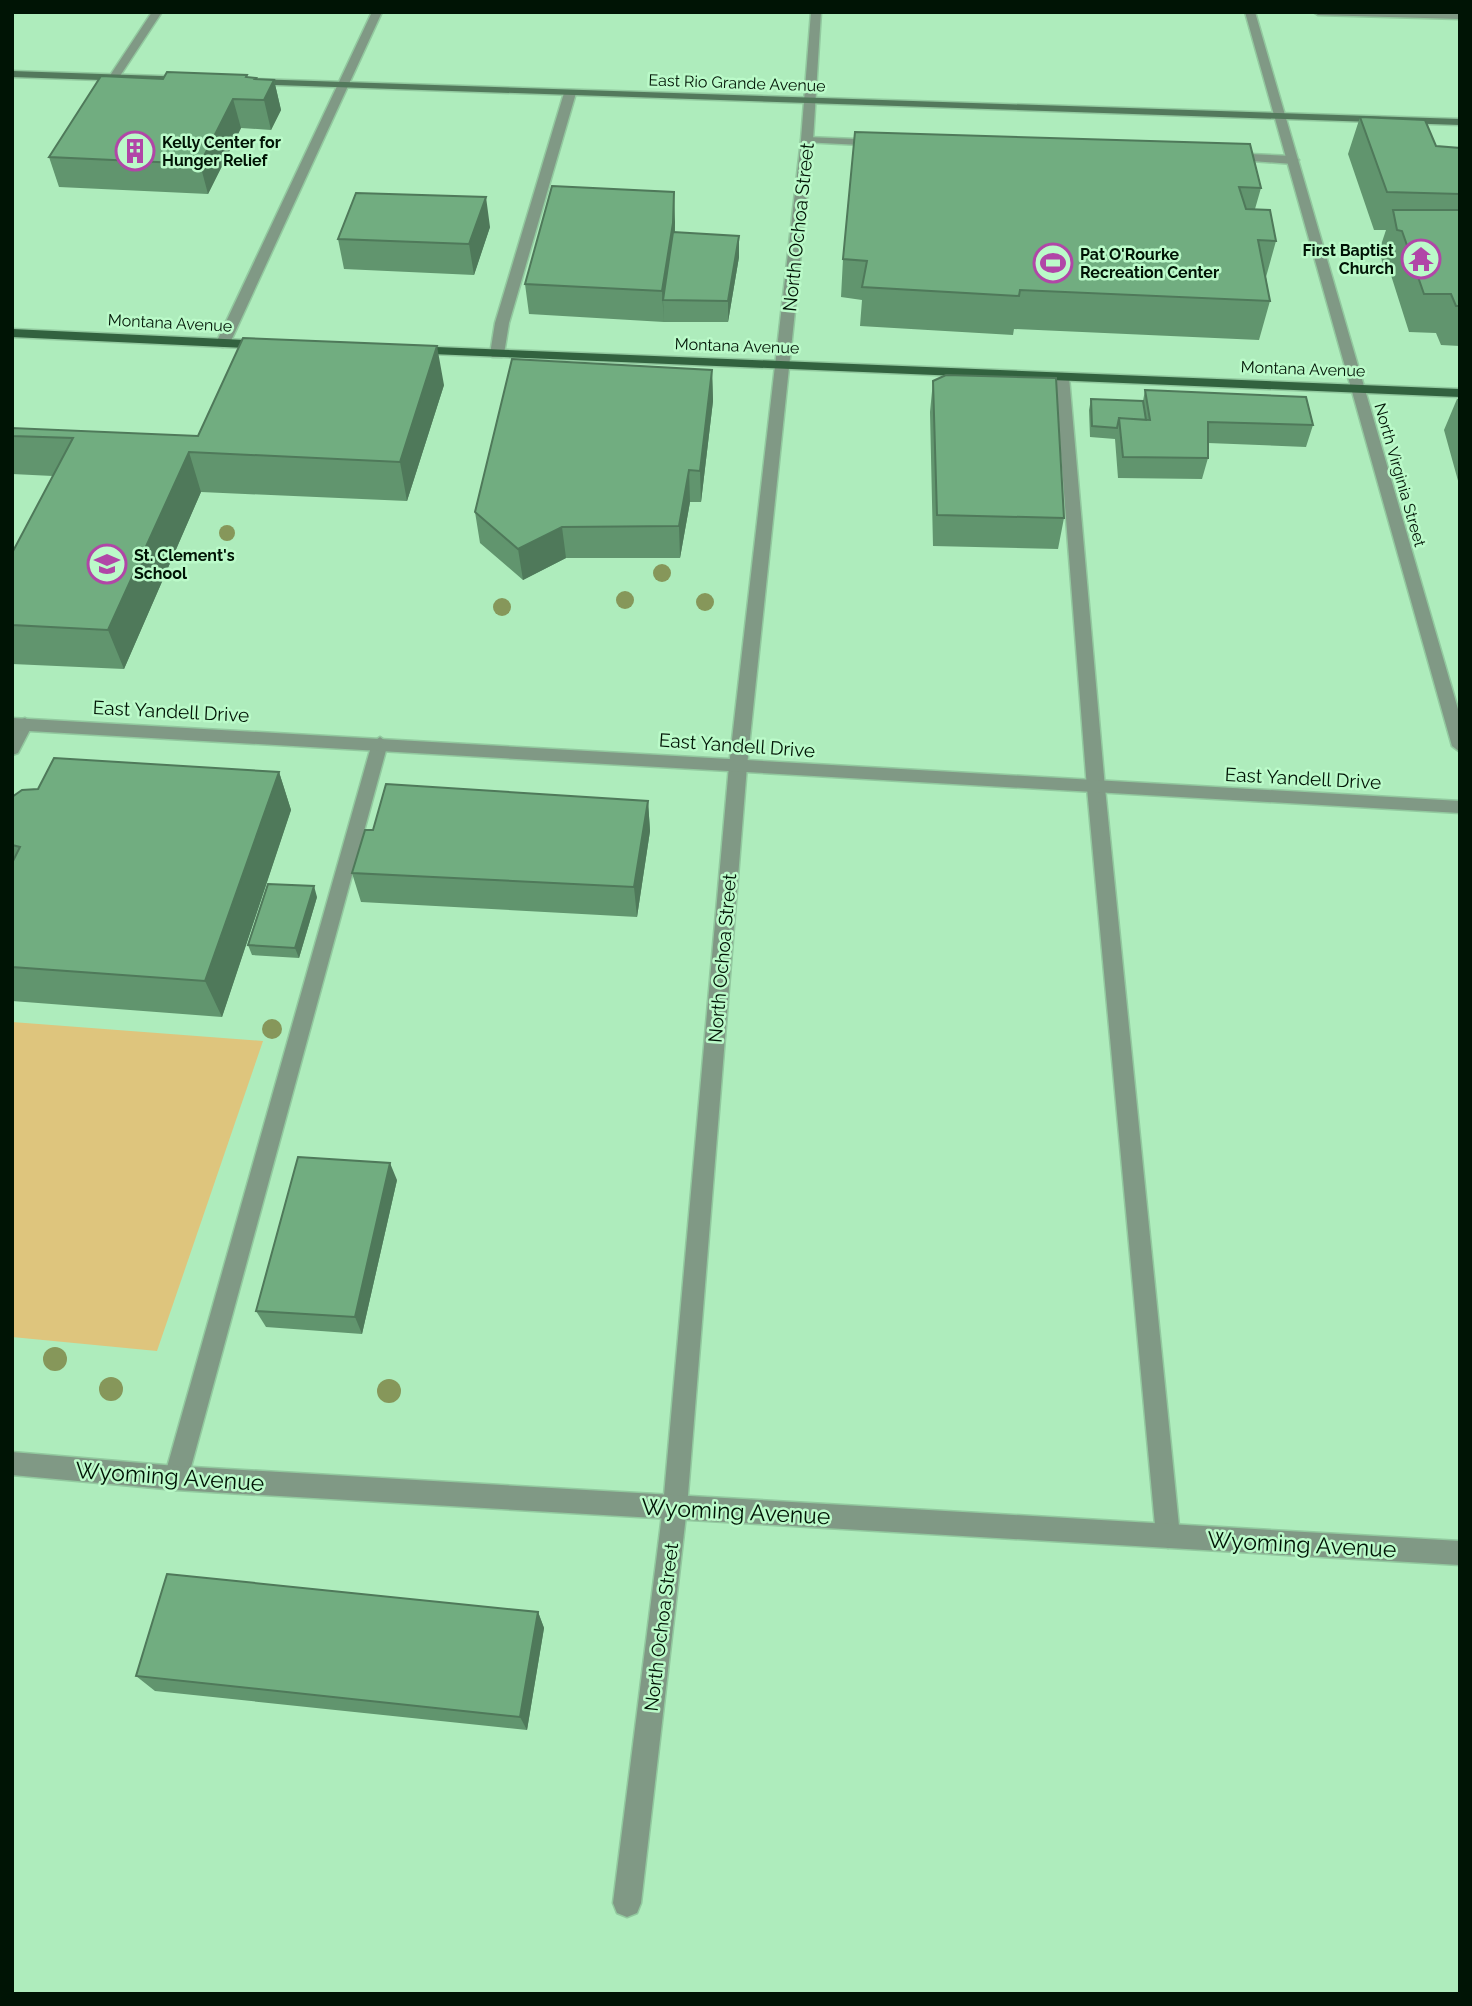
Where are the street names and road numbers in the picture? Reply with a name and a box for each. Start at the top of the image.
street label: East Rio Grande Avenue [648,70,826,96]
street label: North Ochoa Street [778,141,818,313]
street label: Montana Avenue [107,310,233,336]
street label: Montana Avenue [674,334,800,358]
street label: Montana Avenue [1240,357,1366,381]
street label: North Virginia Street [1370,401,1430,550]
street label: East Yandell Drive [92,696,250,726]
street label: East Yandell Drive [658,729,816,761]
street label: East Yandell Drive [1224,763,1382,793]
street label: North Ochoa Street [704,872,740,1044]
street label: Wyoming Avenue [75,1456,265,1496]
street label: Wyoming Avenue [641,1493,831,1529]
street label: Wyoming Avenue [1207,1526,1397,1562]
street label: North Ochoa Street [640,1541,682,1713]

